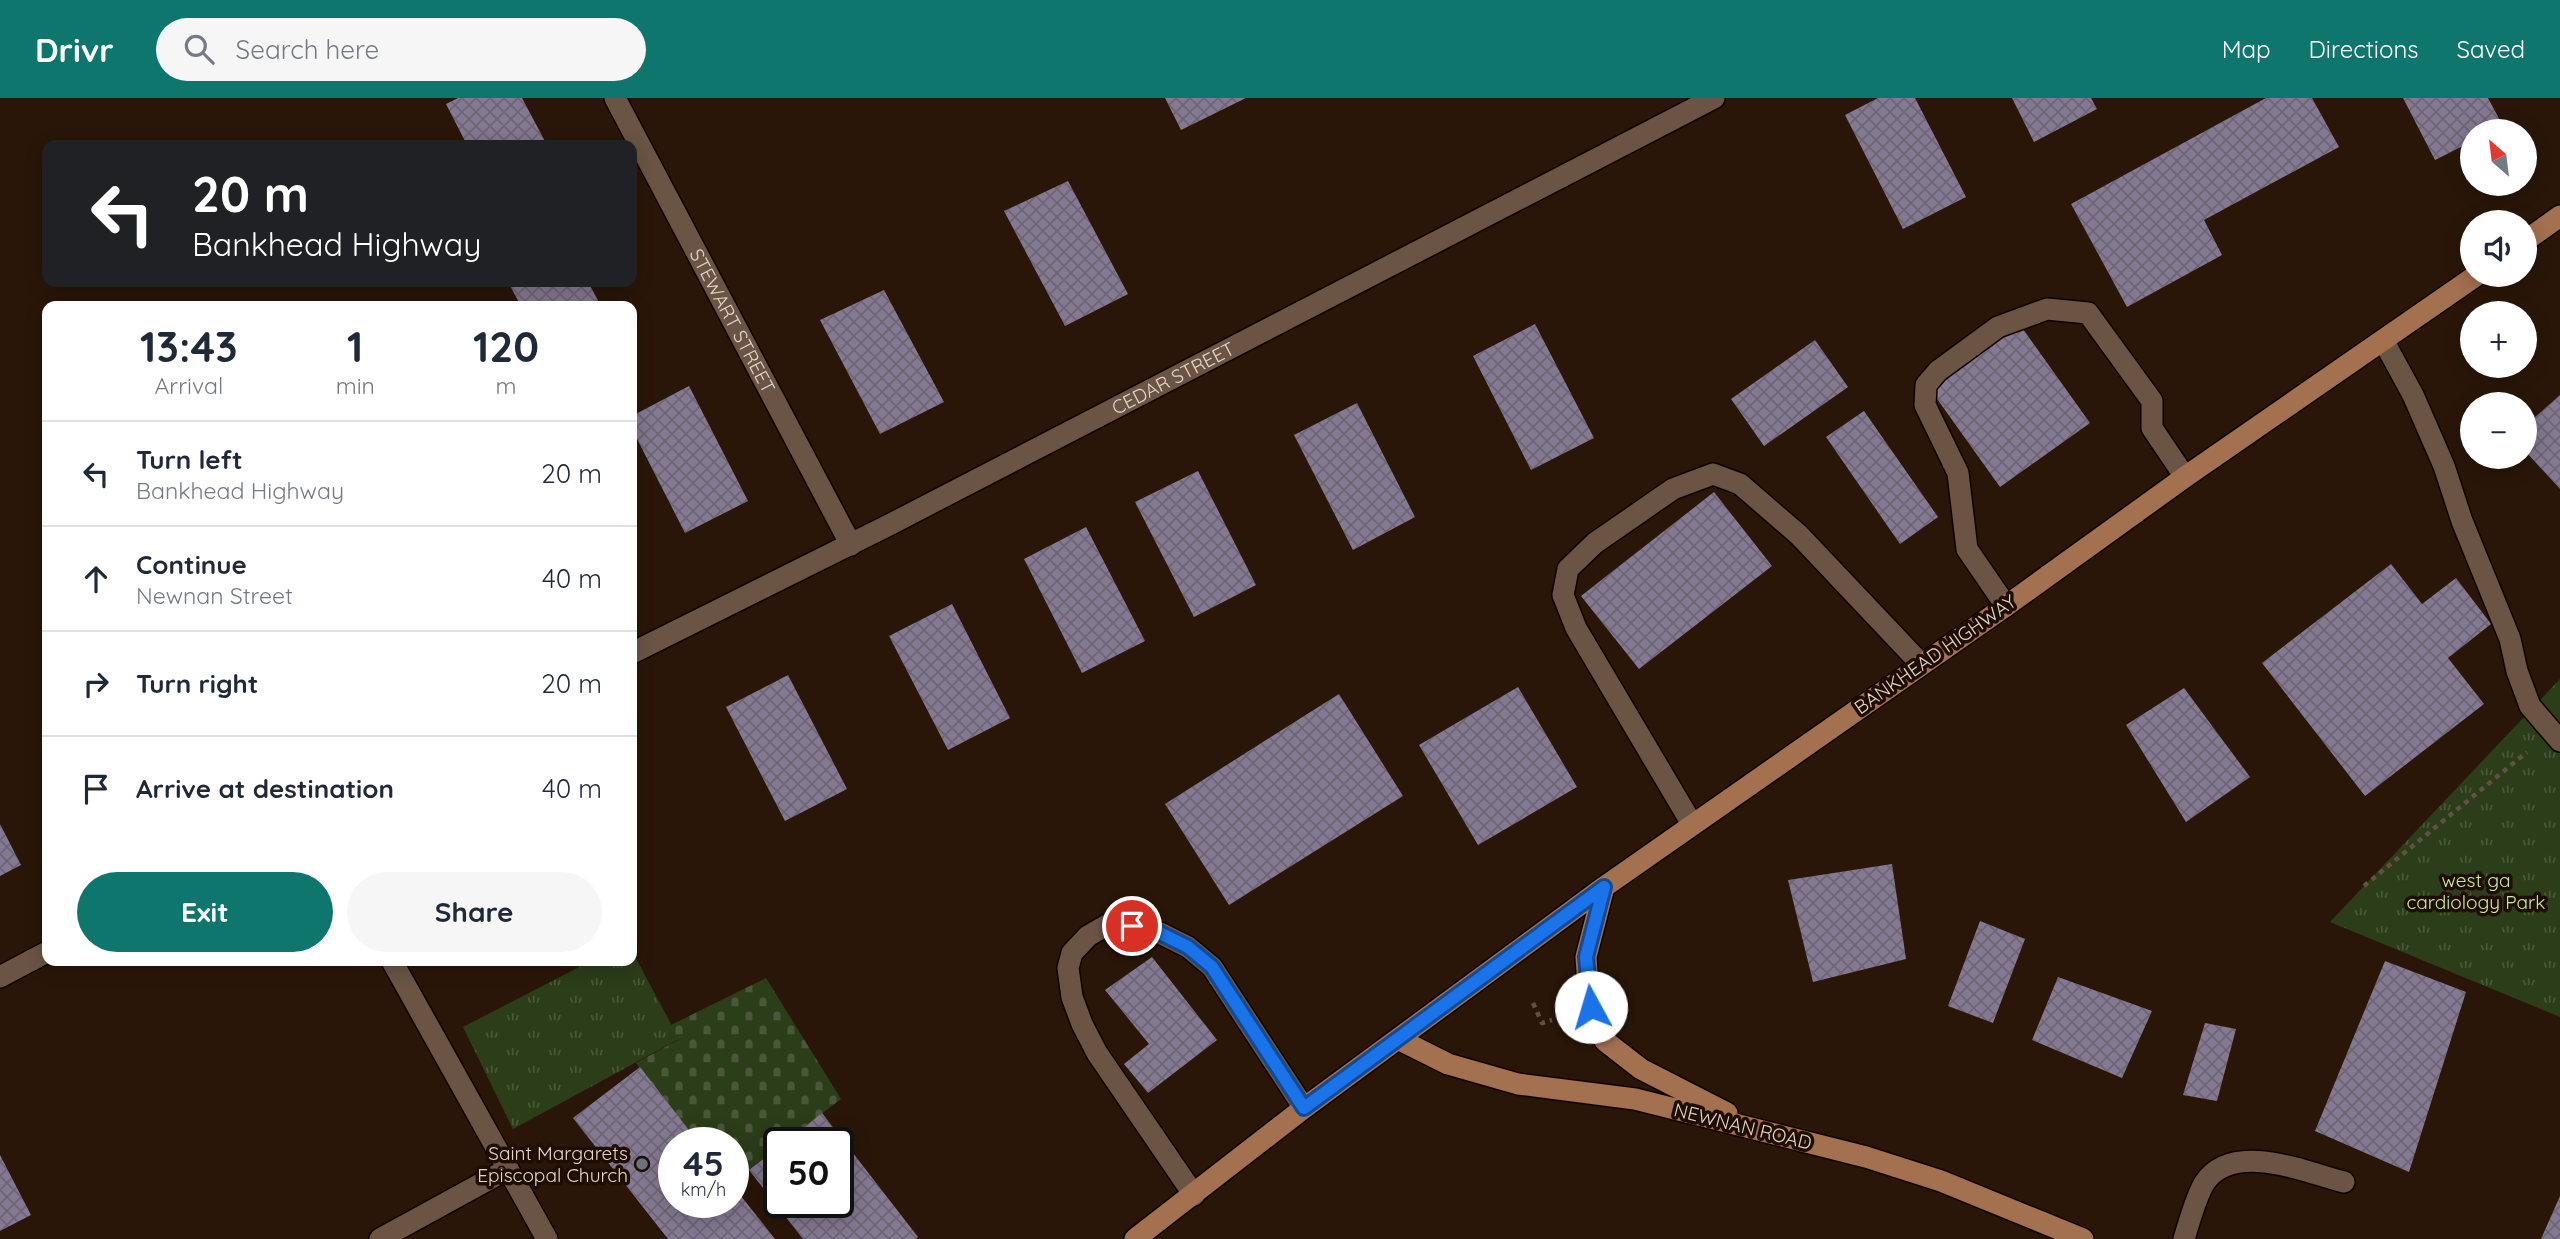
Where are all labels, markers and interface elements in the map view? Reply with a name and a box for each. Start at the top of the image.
search box [156,18,646,81]
text: Drivr [35,29,114,70]
icon: search [180,30,218,68]
text: Search here [236,33,379,66]
text: Map [2222,34,2271,64]
text: Directions [2309,34,2419,64]
text: Saved [2457,34,2525,64]
north arrow [2460,119,2538,196]
map controls [2460,119,2537,469]
text: 20 m [192,163,309,224]
icon: left [77,168,168,259]
button: sound [2460,210,2537,287]
text: Bankhead Highway [192,224,481,264]
street label: STEWART STREET [685,244,781,397]
button: + [2460,301,2537,378]
text: 13:43 [140,320,238,373]
text: 1 [347,320,363,373]
text: 120 [473,320,539,373]
street label: CEDAR STREET [1108,336,1239,420]
text: Arrival [154,371,223,400]
text: min [336,371,375,400]
text: m [495,371,516,400]
button: − [2460,392,2537,469]
text: Turn left [136,443,243,476]
icon: left [77,455,115,493]
text: 20 m [541,457,602,490]
text: Bankhead Highway [136,476,344,505]
text: Continue [136,548,247,581]
icon: ahead [77,560,115,598]
text: 40 m [542,562,602,595]
text: Newnan Street [136,581,293,610]
street label: BANKHEAD HIGHWAY [1849,589,2021,719]
icon: right [77,665,115,703]
text: Turn right [136,667,258,700]
text: 20 m [541,667,602,700]
icon: arrive [77,770,115,808]
text: Arrive at destination [136,772,394,805]
text: 40 m [542,772,602,805]
park label: west ga cardiology Park [2406,868,2546,914]
button: Exit [77,872,333,952]
button: Share [347,872,602,952]
pin [1102,896,1162,956]
icon: arrive [1113,907,1151,945]
position arrow [1554,970,1628,1044]
street label: NEWNAN ROAD [1672,1097,1814,1155]
speed limit sign: 50 [763,1127,854,1218]
place label: Saint Margarets Episcopal Church [477,1141,628,1187]
text: 45 [683,1141,724,1185]
marker: Saint Margarets Episcopal Church [634,1156,650,1172]
text: km/h [681,1178,726,1201]

